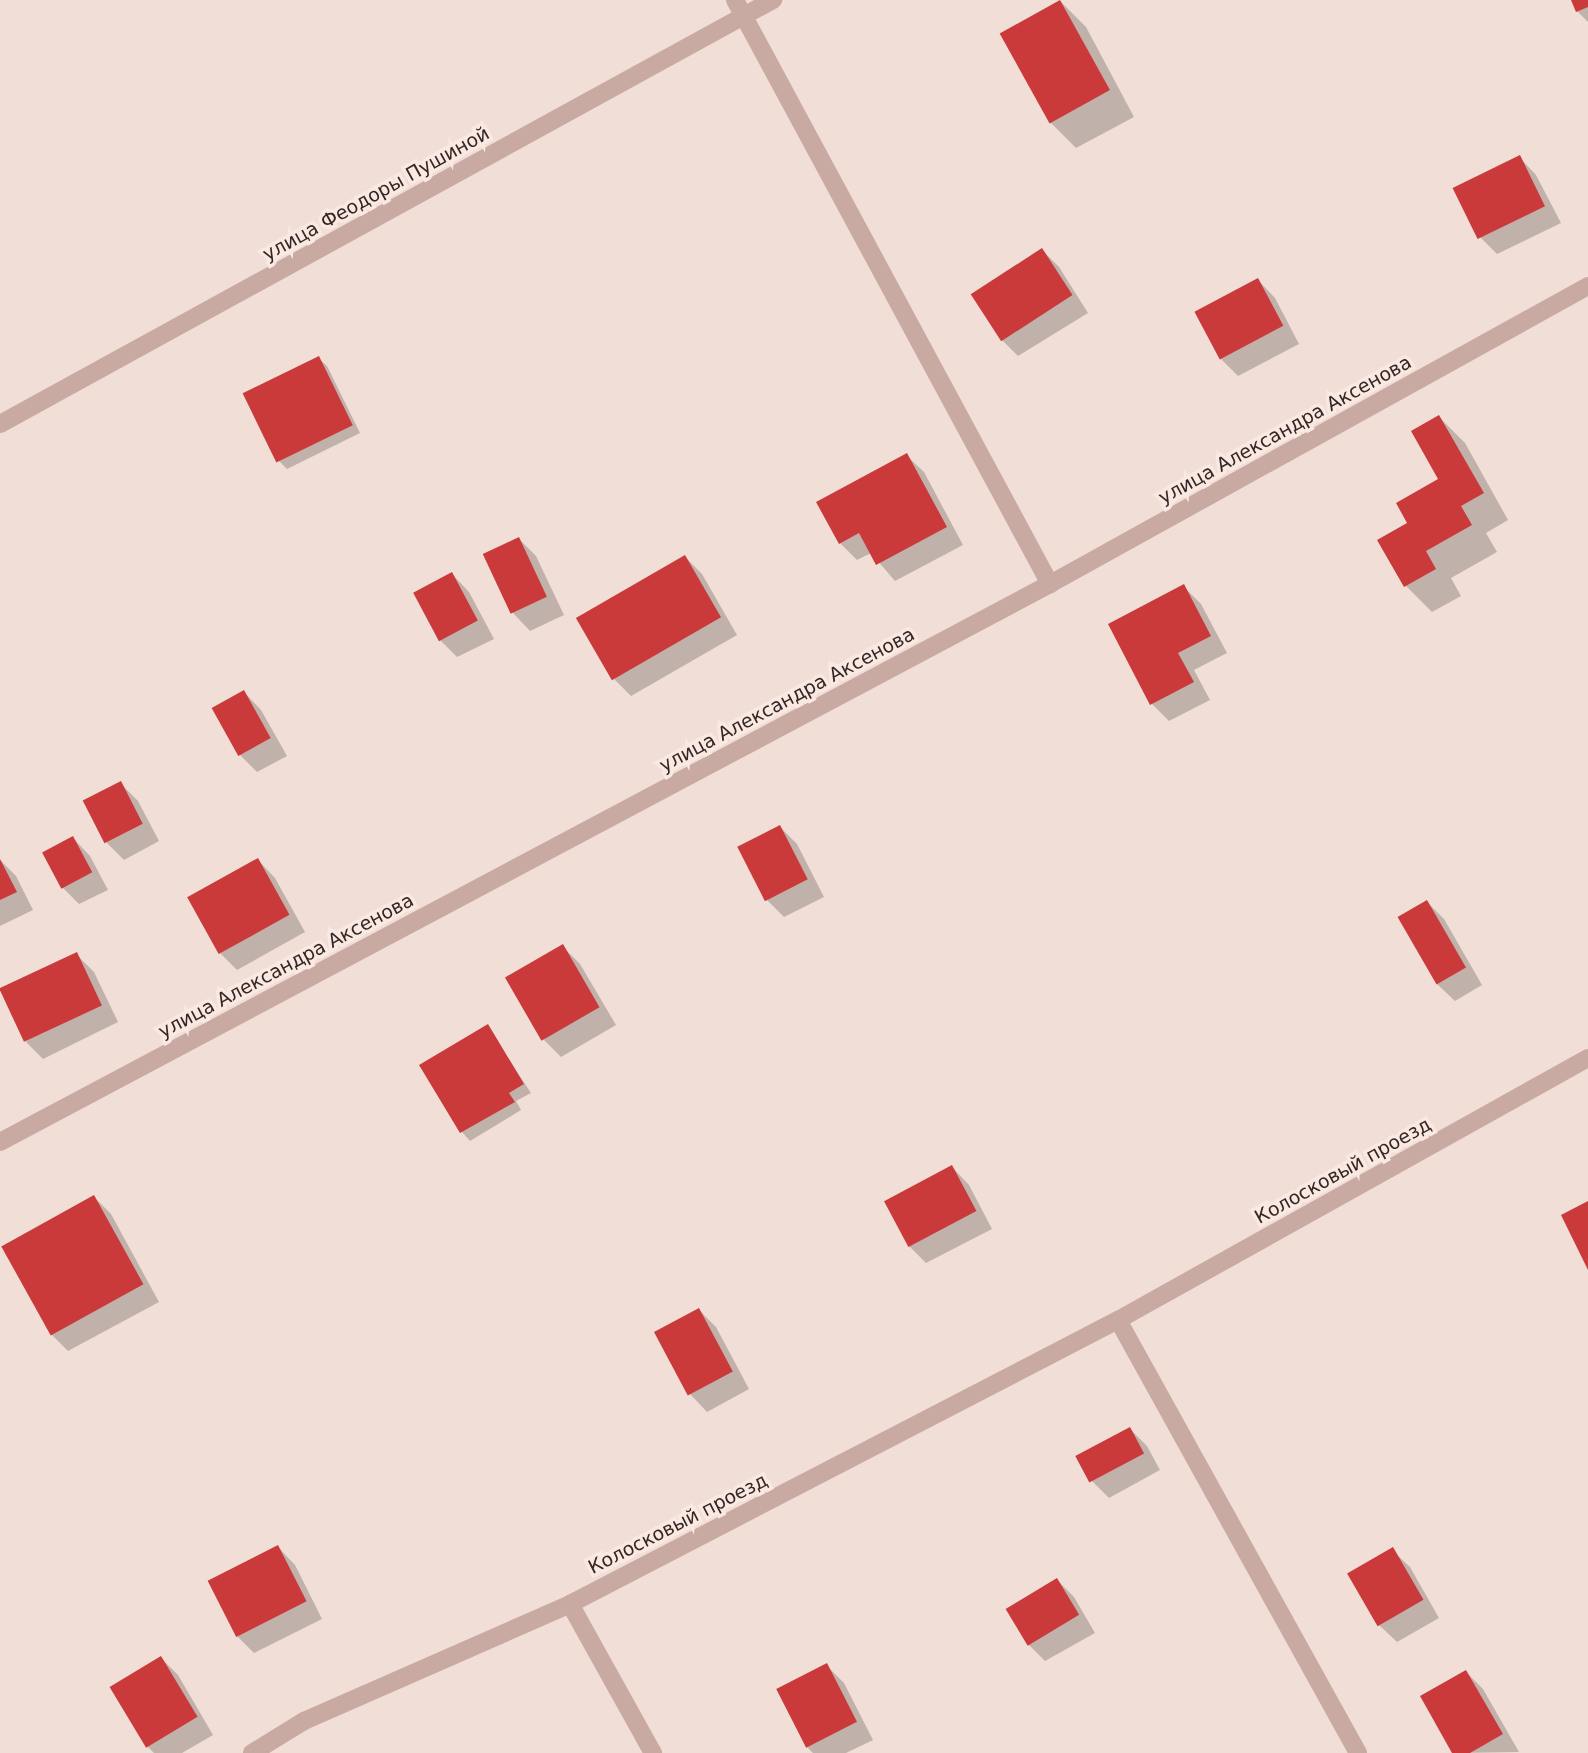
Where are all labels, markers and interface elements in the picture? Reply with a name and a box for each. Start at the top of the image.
street label: улица Феодоры Пушиной [259,122,493,266]
street label: улица Александра Аксенова [1155,351,1415,509]
street label: улица Александра Аксенова [656,623,918,777]
street label: улица Александра Аксенова [155,889,417,1043]
street label: Колосковый проезд [1251,1113,1435,1229]
street label: Колосковый проезд [585,1469,771,1579]

